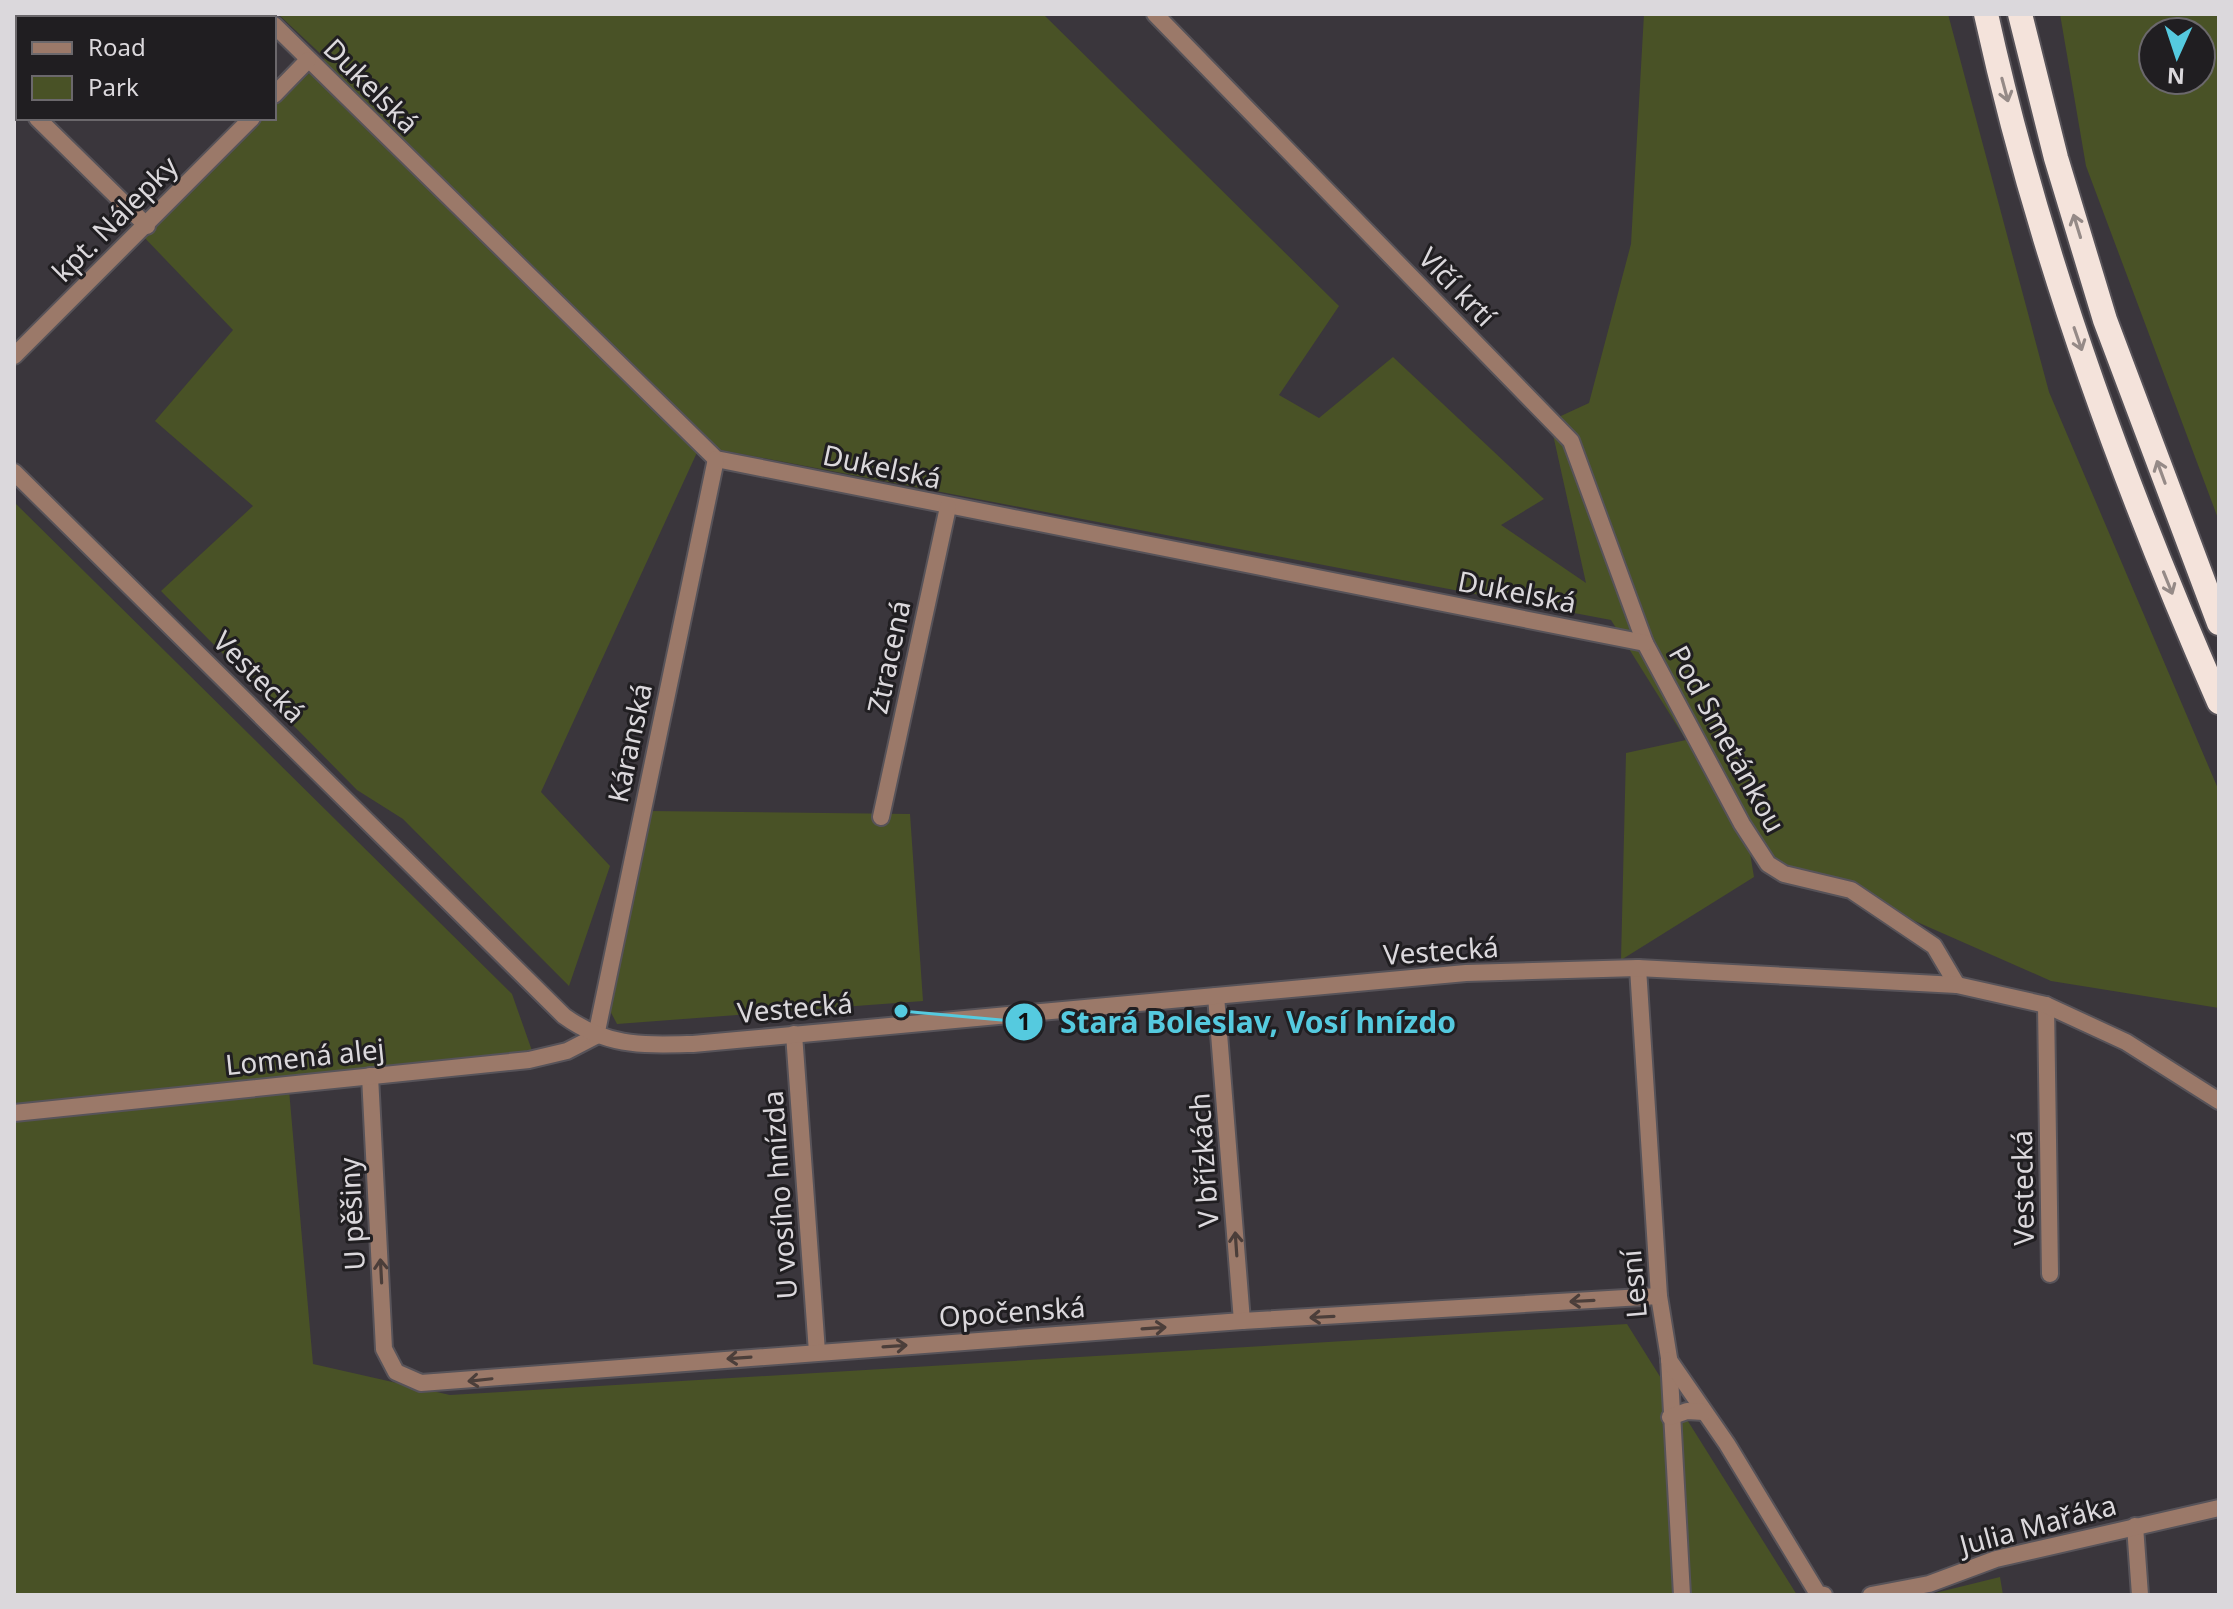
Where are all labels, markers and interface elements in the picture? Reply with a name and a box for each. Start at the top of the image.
legend [16,16,276,120]
north arrow [2137,16,2217,96]
text: Road [88,30,146,63]
street label: Dukelská [316,30,427,141]
text: N [2166,62,2186,92]
text: Park [88,70,139,103]
one-way arrow [1998,76,2013,102]
street label: kpt. Nálepky [43,147,186,290]
one-way arrow [2069,214,2083,239]
street label: Vlčí krtí [1411,239,1505,335]
one-way arrow [2071,327,2086,352]
street label: Dukelská [820,435,945,497]
one-way arrow [2153,460,2167,485]
street label: Dukelská [1455,561,1580,621]
one-way arrow [2162,570,2176,595]
street label: Ztracená [857,597,919,717]
street label: Vestecká [205,622,314,731]
street label: Pod Smetánkou [1661,638,1795,839]
street label: Káranská [598,680,660,806]
street label: Vestecká [1382,927,1500,973]
street label: Vestecká [736,983,854,1031]
callout: Stará Boleslav, Vosí hnízdo [1004,995,1472,1049]
text: Stará Boleslav, Vosí hnízdo [1060,1001,1456,1042]
text: 1 [1017,1004,1031,1037]
street label: Lomená alej [223,1029,386,1083]
street label: U vosího hnízda [753,1089,805,1301]
street label: V břízkách [1179,1092,1227,1229]
street label: Vestecká [2002,1130,2042,1246]
street label: U pěšiny [329,1156,373,1271]
one-way arrow [1228,1231,1243,1258]
street label: Lesní [1611,1248,1655,1320]
one-way arrow [373,1258,388,1285]
street label: Opočenská [937,1287,1086,1335]
one-way arrow [1569,1294,1595,1309]
one-way arrow [1309,1309,1336,1324]
one-way arrow [1140,1320,1167,1335]
one-way arrow [881,1338,908,1353]
one-way arrow [726,1351,753,1366]
one-way arrow [467,1372,494,1387]
street label: Julia Mařáka [1952,1485,2120,1564]

